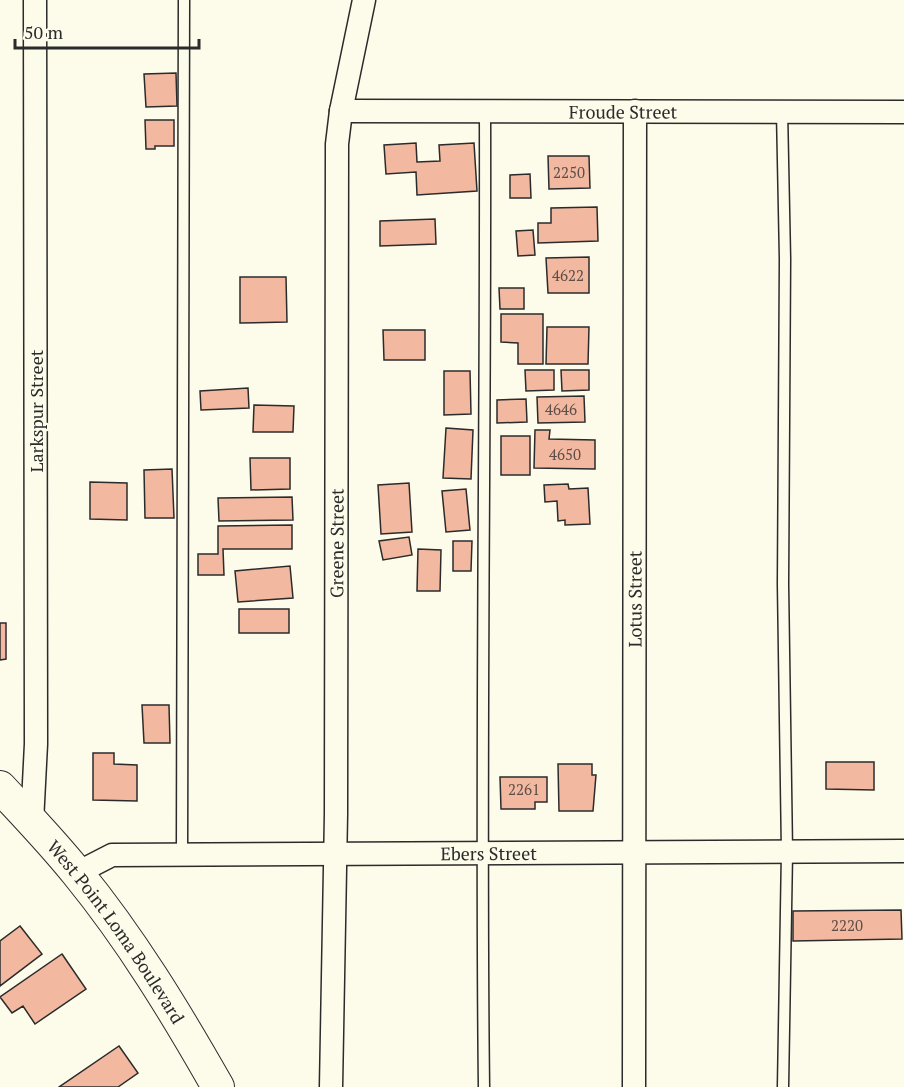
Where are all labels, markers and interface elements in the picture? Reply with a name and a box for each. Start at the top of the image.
scale bar [15,12,200,50]
text: 50 m [24,20,64,44]
street label: Froude Street [569,99,678,124]
house number: 2250 [553,162,585,182]
house number: 4622 [552,265,584,285]
street label: Larkspur Street [24,349,48,472]
house number: 4646 [545,399,577,419]
house number: 4650 [549,444,581,464]
street label: Greene Street [324,488,348,598]
street label: Lotus Street [622,550,647,647]
house number: 2261 [508,779,540,799]
street label: West Point Loma Boulevard [42,835,190,1028]
street label: Ebers Street [440,841,537,865]
house number: 2220 [831,915,863,935]

